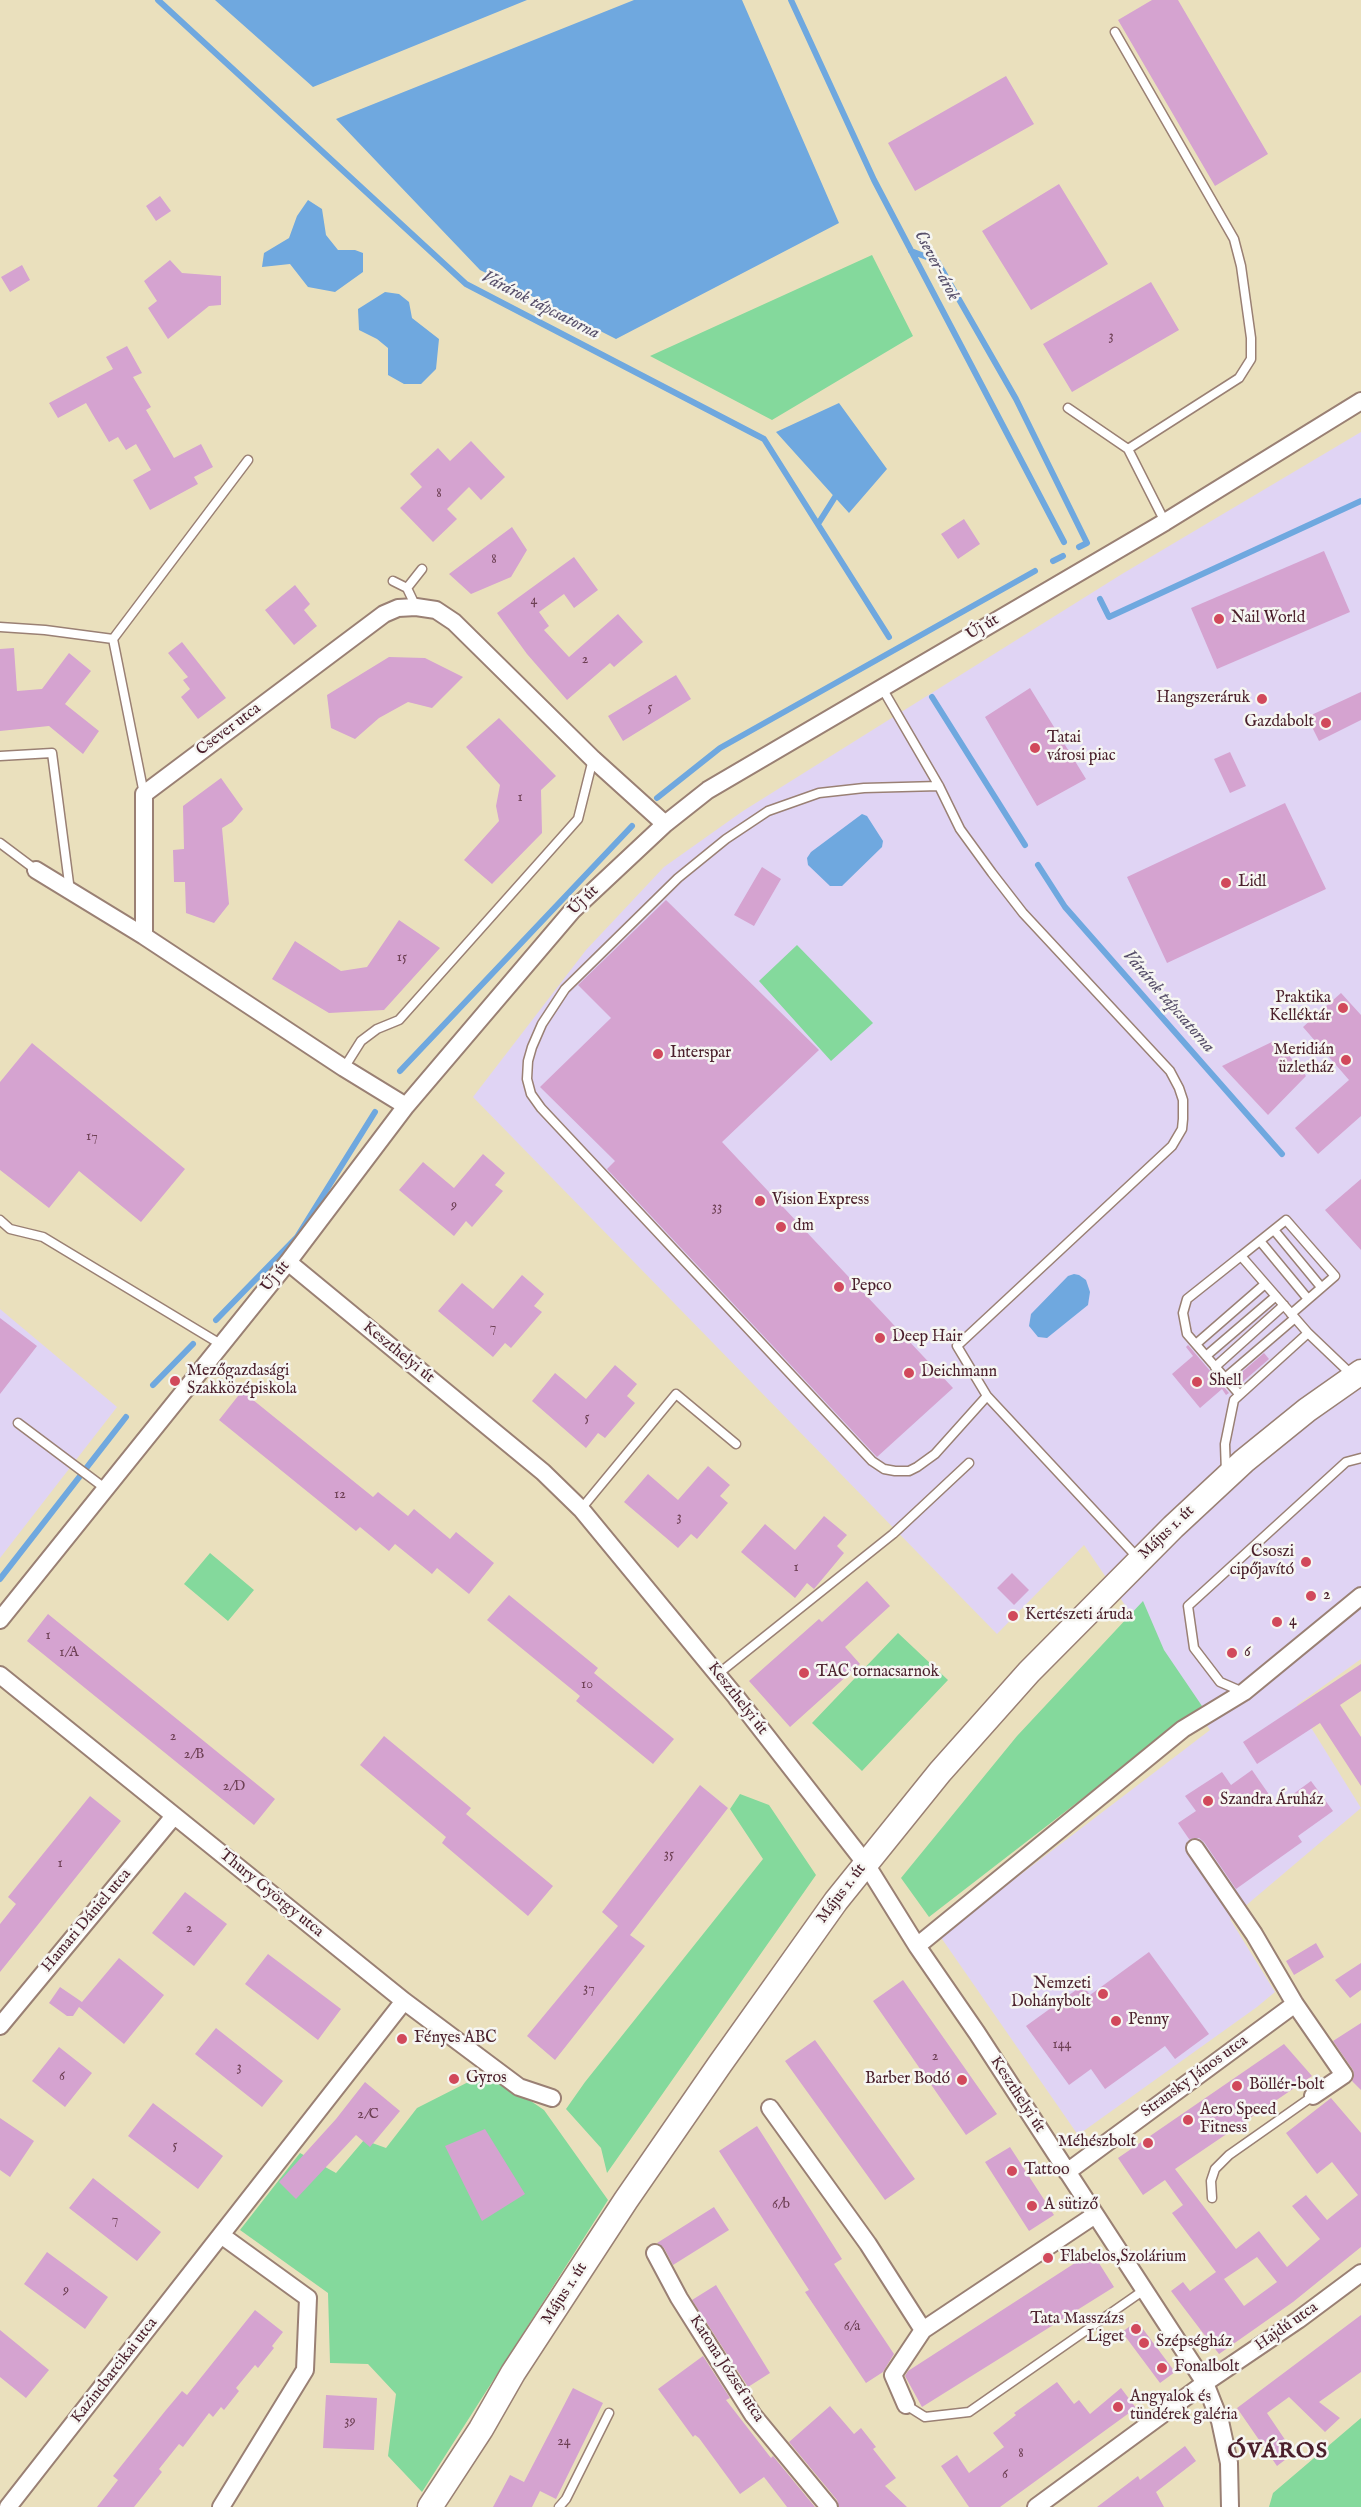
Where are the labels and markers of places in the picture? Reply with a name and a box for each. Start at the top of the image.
place label: Nail World [1231,609,1305,629]
marker: Nail World [1212,612,1226,626]
place label: Hangszeráruk [1156,689,1250,709]
marker: Hangszeráruk [1255,692,1269,706]
place label: Gazdabolt [1245,713,1314,733]
marker: Gazdabolt [1319,716,1333,730]
place label: Tatai városi piac [1047,729,1116,767]
marker: Tatai városi piac [1028,741,1042,755]
place label: Lidl [1238,873,1266,893]
marker: Lidl [1219,876,1233,890]
place label: Praktika Kelléktár [1269,989,1331,1027]
marker: Praktika Kelléktár [1336,1001,1350,1015]
place label: Meridián üzletház [1273,1041,1334,1079]
place label: Interspar [670,1044,731,1064]
marker: Interspar [651,1047,665,1061]
marker: Meridián üzletház [1339,1053,1353,1067]
place label: Vision Express [772,1191,869,1211]
marker: Vision Express [753,1194,767,1208]
place label: dm [793,1217,814,1237]
marker: dm [774,1220,788,1234]
place label: Pepco [851,1277,892,1297]
marker: Pepco [832,1280,846,1294]
place label: Deep Hair [892,1328,963,1348]
marker: Deep Hair [873,1331,887,1345]
place label: Mezőgazdasági Szakközépiskola [187,1362,297,1400]
place label: Deichmann [921,1363,997,1383]
marker: Deichmann [902,1366,916,1380]
place label: Shell [1209,1372,1242,1392]
marker: Mezőgazdasági Szakközépiskola [168,1374,182,1388]
marker: Shell [1190,1375,1204,1389]
place label: Csoszi cipőjavító [1230,1543,1294,1581]
marker: Csoszi cipőjavító [1299,1555,1313,1569]
place label: 2 [1323,1586,1331,1606]
marker: 2 [1304,1589,1318,1603]
place label: Kertészeti áruda [1025,1606,1133,1626]
marker: Kertészeti áruda [1006,1609,1020,1623]
place label: 4 [1289,1612,1297,1632]
marker: 4 [1270,1615,1284,1629]
place label: 6 [1244,1643,1251,1663]
marker: 6 [1225,1646,1239,1660]
place label: TAC tornacsarnok [816,1663,939,1683]
marker: TAC tornacsarnok [797,1666,811,1680]
place label: Szandra Áruház [1220,1791,1324,1811]
marker: Szandra Áruház [1201,1794,1215,1808]
place label: Nemzeti Dohánybolt [1011,1975,1091,2013]
marker: Nemzeti Dohánybolt [1096,1987,1110,2001]
place label: Penny [1128,2011,1169,2031]
marker: Penny [1109,2014,1123,2028]
place label: Fényes ABC [414,2029,497,2049]
marker: Fényes ABC [395,2032,409,2046]
place label: Gyros [466,2069,507,2089]
place label: Barber Bodó [865,2070,950,2090]
marker: Gyros [447,2072,461,2086]
marker: Barber Bodó [955,2073,969,2087]
place label: Böllér-bolt [1249,2076,1324,2096]
marker: Böllér-bolt [1230,2079,1244,2093]
place label: Aero Speed Fitness [1200,2101,1276,2139]
marker: Aero Speed Fitness [1181,2113,1195,2127]
place label: Méhészbolt [1058,2133,1136,2153]
marker: Méhészbolt [1141,2136,1155,2150]
place label: Tattoo [1024,2161,1070,2181]
marker: Tattoo [1005,2164,1019,2178]
place label: A sütiző [1044,2196,1098,2216]
marker: A sütiző [1025,2199,1039,2213]
place label: Flabelos,Szolárium [1060,2248,1186,2268]
marker: Flabelos,Szolárium [1041,2251,1055,2265]
place label: Tata Masszázs Liget [1030,2310,1124,2348]
marker: Tata Masszázs Liget [1129,2322,1143,2336]
place label: Szépségház [1156,2333,1232,2353]
marker: Szépségház [1137,2336,1151,2350]
place label: Fonalbolt [1174,2358,1239,2378]
marker: Fonalbolt [1155,2361,1169,2375]
place label: Angyalok és tündérek galéria [1130,2388,1238,2426]
marker: Angyalok és tündérek galéria [1111,2400,1125,2414]

